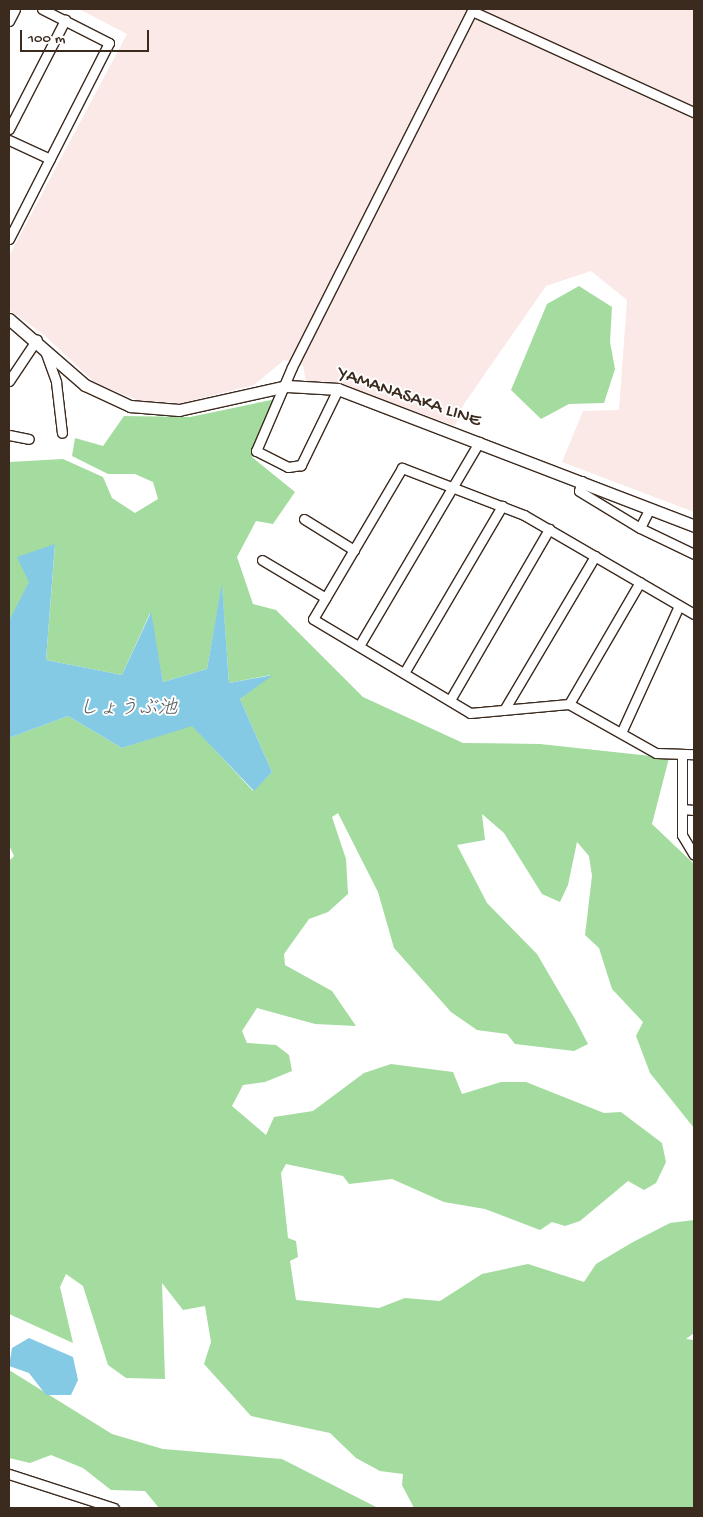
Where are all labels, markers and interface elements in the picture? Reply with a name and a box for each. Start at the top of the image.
scale bar [22,20,151,52]
text: 100 m [28,30,65,48]
street label: YAMANASAKA LINE [334,363,484,433]
water label: しょうぶ池 [78,697,178,721]

